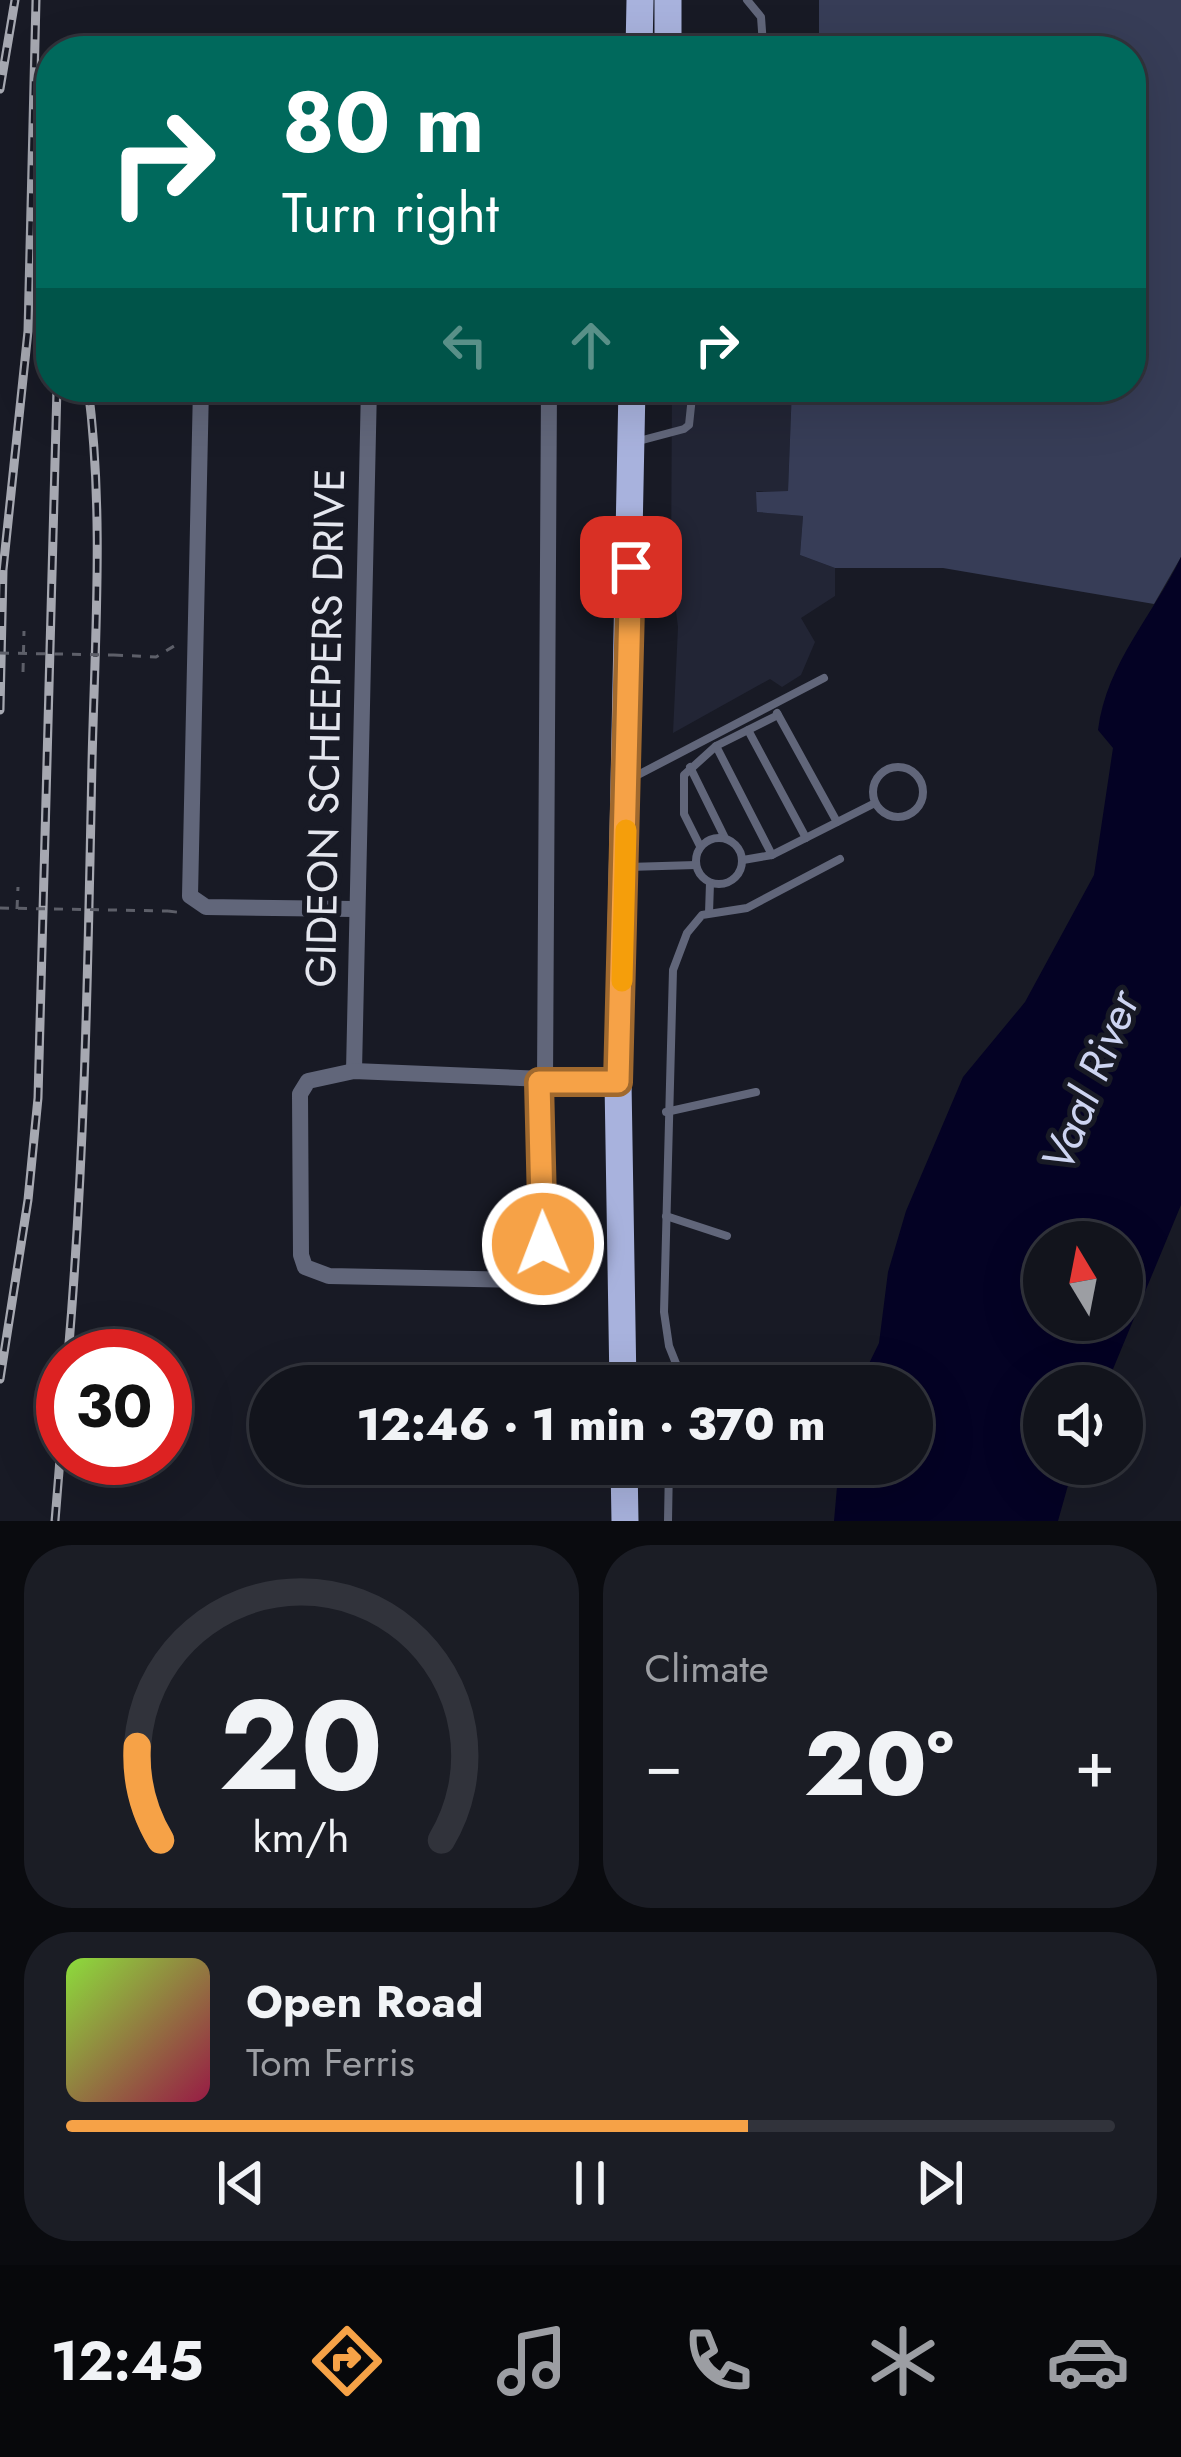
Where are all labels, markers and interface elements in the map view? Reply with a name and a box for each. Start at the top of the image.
text: 80 m [282,62,484,184]
icon: right [84,84,240,240]
text: Turn right [282,174,499,252]
icon: left [432,312,498,378]
icon: ahead [558,312,624,378]
icon: right [684,312,750,378]
street label: GIDEON SCHEEPERS DRIVE [290,468,360,988]
pin [580,516,682,618]
icon: arrive [598,534,664,600]
water label: Vaal River [1024,979,1156,1181]
position arrow [480,1181,606,1307]
north arrow [1023,1221,1143,1341]
map controls [1023,1221,1143,1485]
speed limit sign: 30 [36,1329,192,1485]
button: sound [1023,1365,1143,1485]
text: 12:46 · 1 min · 370 m [357,1392,826,1457]
text: Climate [645,1640,769,1697]
text: 20 [219,1655,383,1836]
text: 20° [804,1699,954,1829]
text: − [645,1716,683,1812]
text: + [1074,1716,1115,1812]
text: km/h [253,1805,350,1867]
text: Open Road [246,1969,484,2034]
text: Tom Ferris [246,2034,415,2091]
icon: previous [208,2150,274,2216]
icon: pause [557,2150,623,2216]
icon: next [907,2150,973,2216]
icon: directions [305,2319,389,2403]
icon: music [490,2319,574,2403]
icon: phone [676,2319,760,2403]
icon: climate [861,2319,945,2403]
icon: car [1046,2319,1130,2403]
text: 12:45 [51,2322,204,2400]

